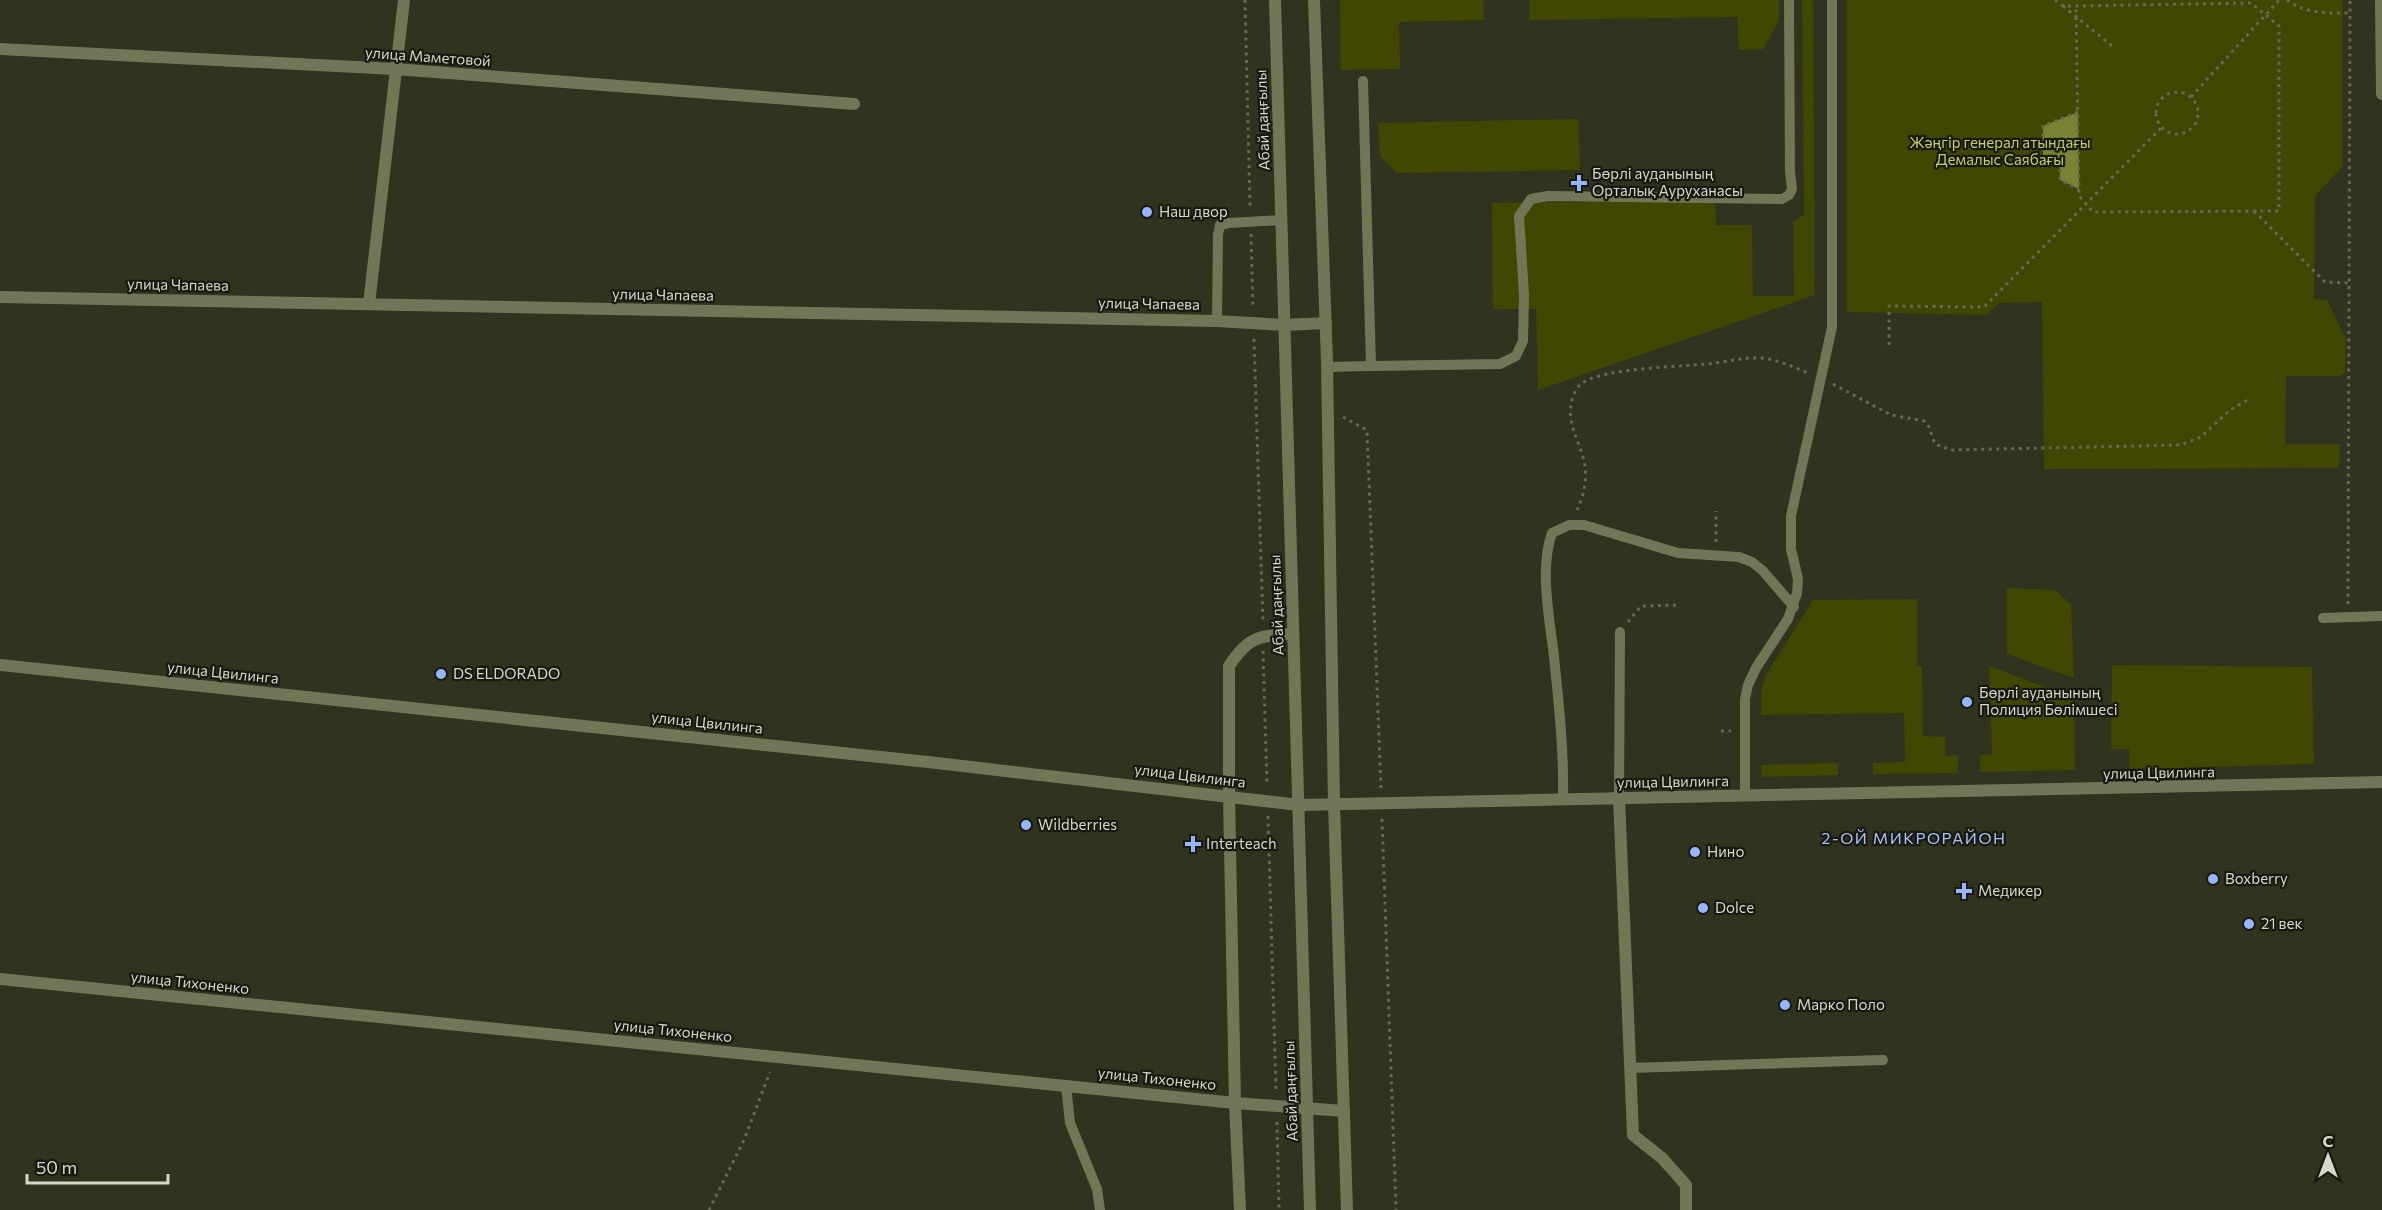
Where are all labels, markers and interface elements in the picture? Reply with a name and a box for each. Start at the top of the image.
street label: улица Маметовой [365,43,491,69]
street label: Абай даңғылы [1251,69,1273,171]
park label: Жәңгір генерал атындағы Демалыс Саябағы [1909,133,2091,168]
place label: Бөрлі ауданының Орталық Ауруханасы [1592,164,1743,199]
marker: Бөрлі ауданының Орталық Ауруханасы [1570,174,1588,192]
place label: Наш двор [1159,202,1228,220]
marker: Наш двор [1140,205,1154,219]
street label: улица Чапаева [127,274,229,294]
street label: улица Чапаева [612,284,714,304]
street label: улица Чапаева [1098,293,1200,313]
street label: Абай даңғылы [1265,554,1287,656]
street label: улица Цвилинга [166,657,280,687]
place label: DS ELDORADO [453,664,560,682]
marker: DS ELDORADO [434,667,448,681]
place label: Бөрлі ауданының Полиция Бөлімшесі [1979,683,2118,718]
marker: Бөрлі ауданының Полиция Бөлімшесі [1960,695,1974,709]
street label: улица Цвилинга [650,707,764,737]
street label: улица Цвилинга [1133,759,1247,791]
street label: улица Цвилинга [2103,762,2215,782]
street label: улица Цвилинга [1617,771,1729,791]
place label: Wildberries [1038,815,1117,833]
marker: Wildberries [1019,818,1033,832]
district label: 2-ОЙ МИКРОРАЙОН [1822,828,2006,847]
place label: Interteach [1206,834,1277,852]
marker: Interteach [1184,835,1202,853]
place label: Нино [1707,842,1744,860]
marker: Нино [1688,845,1702,859]
place label: Boxberry [2225,869,2288,887]
marker: Boxberry [2206,872,2220,886]
place label: Медикер [1978,881,2042,899]
marker: Медикер [1955,882,1973,900]
place label: Dolce [1715,898,1754,916]
marker: Dolce [1696,901,1710,915]
place label: 21 век [2261,914,2303,932]
marker: 21 век [2242,917,2256,931]
street label: улица Тихоненко [130,967,250,997]
place label: Марко Поло [1797,995,1885,1013]
marker: Марко Поло [1778,998,1792,1012]
street label: улица Тихоненко [613,1015,733,1045]
street label: Абай даңғылы [1279,1040,1301,1142]
street label: улица Тихоненко [1097,1063,1217,1093]
north arrow [2298,1126,2358,1186]
text: С [2323,1131,2334,1150]
scale bar [27,1147,168,1185]
text: 50 m [36,1156,77,1178]

